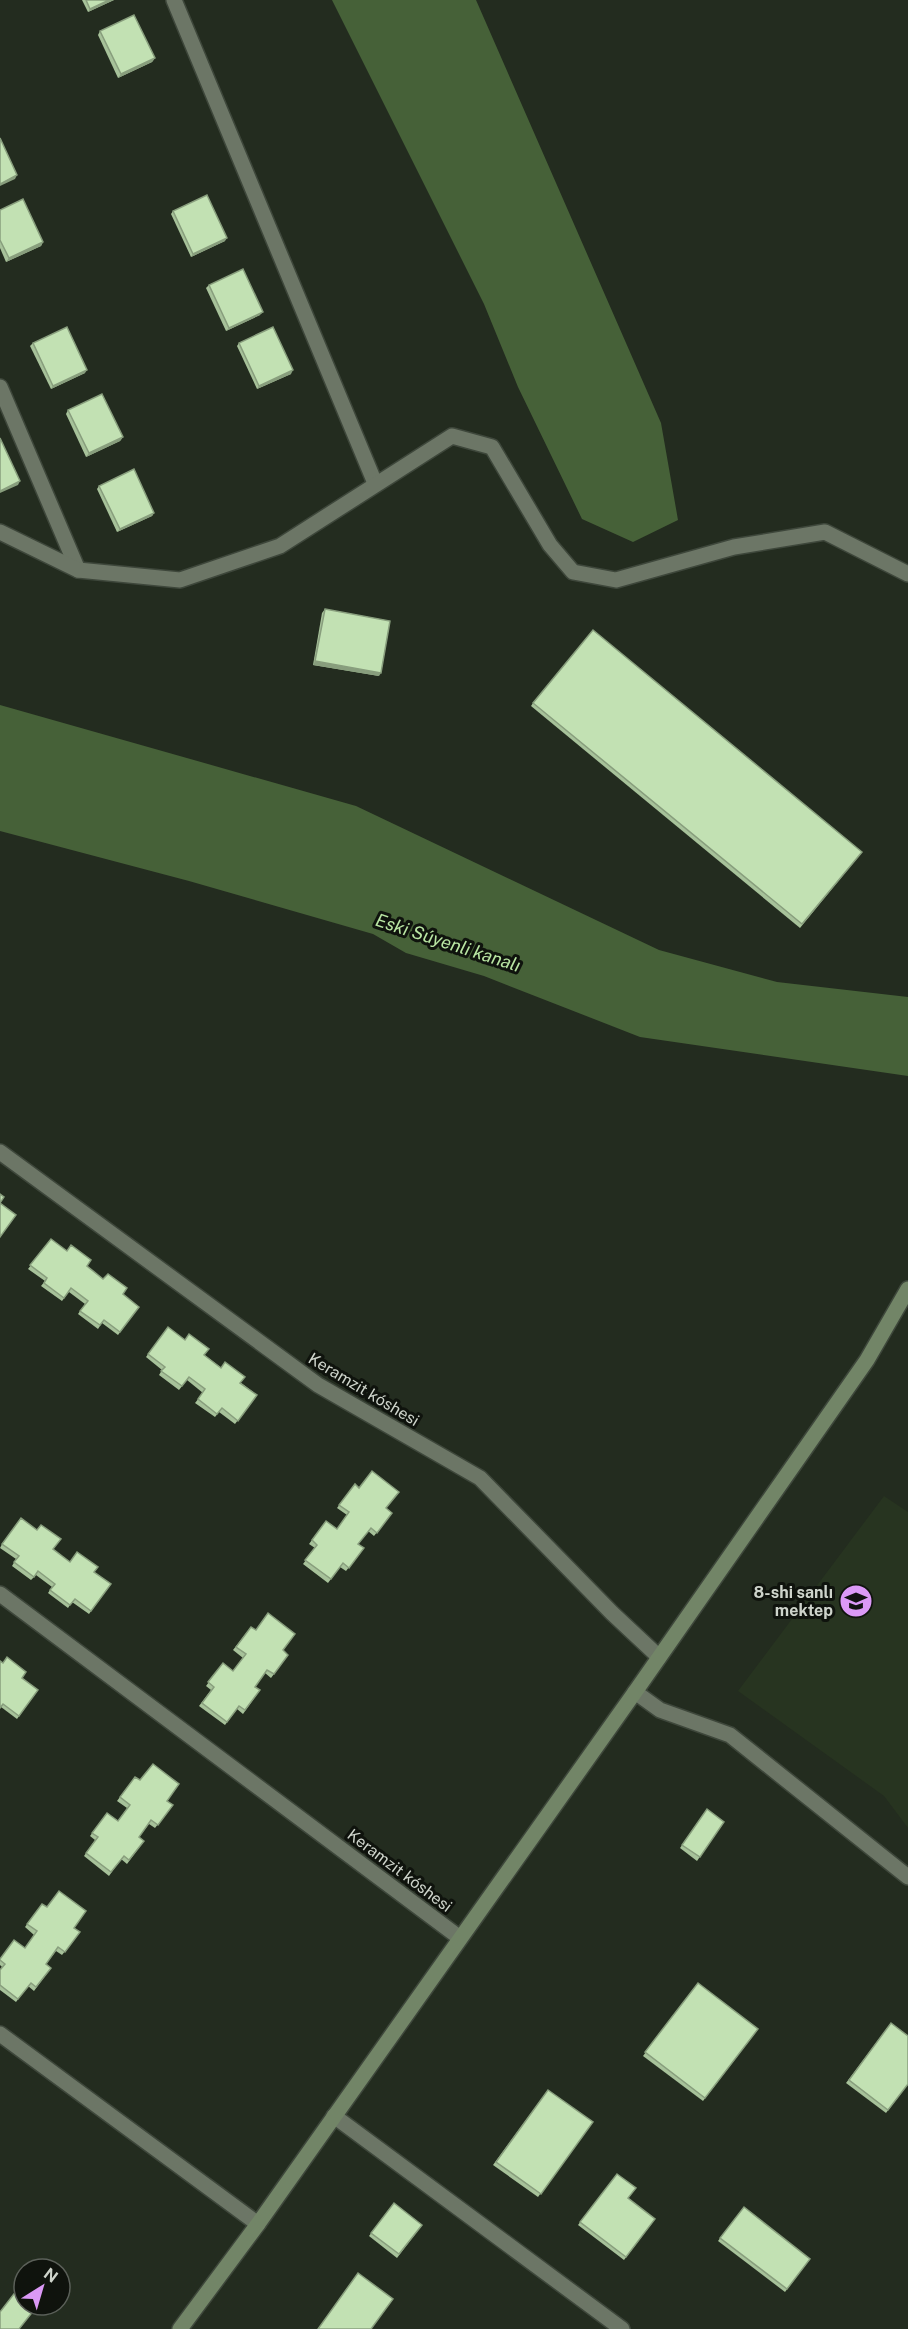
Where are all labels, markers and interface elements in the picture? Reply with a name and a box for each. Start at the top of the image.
water label: Eski Súyenli kanalı [373,909,523,976]
street label: Keramzit kóshesi [305,1349,423,1430]
place label: 8-shi sanlı mektep [754,1583,833,1620]
school or university icon: 8-shi sanlı mektep [838,1583,874,1619]
street label: Keramzit kóshesi [344,1825,456,1916]
north arrow [12,2257,72,2317]
text: N [40,2264,61,2287]

